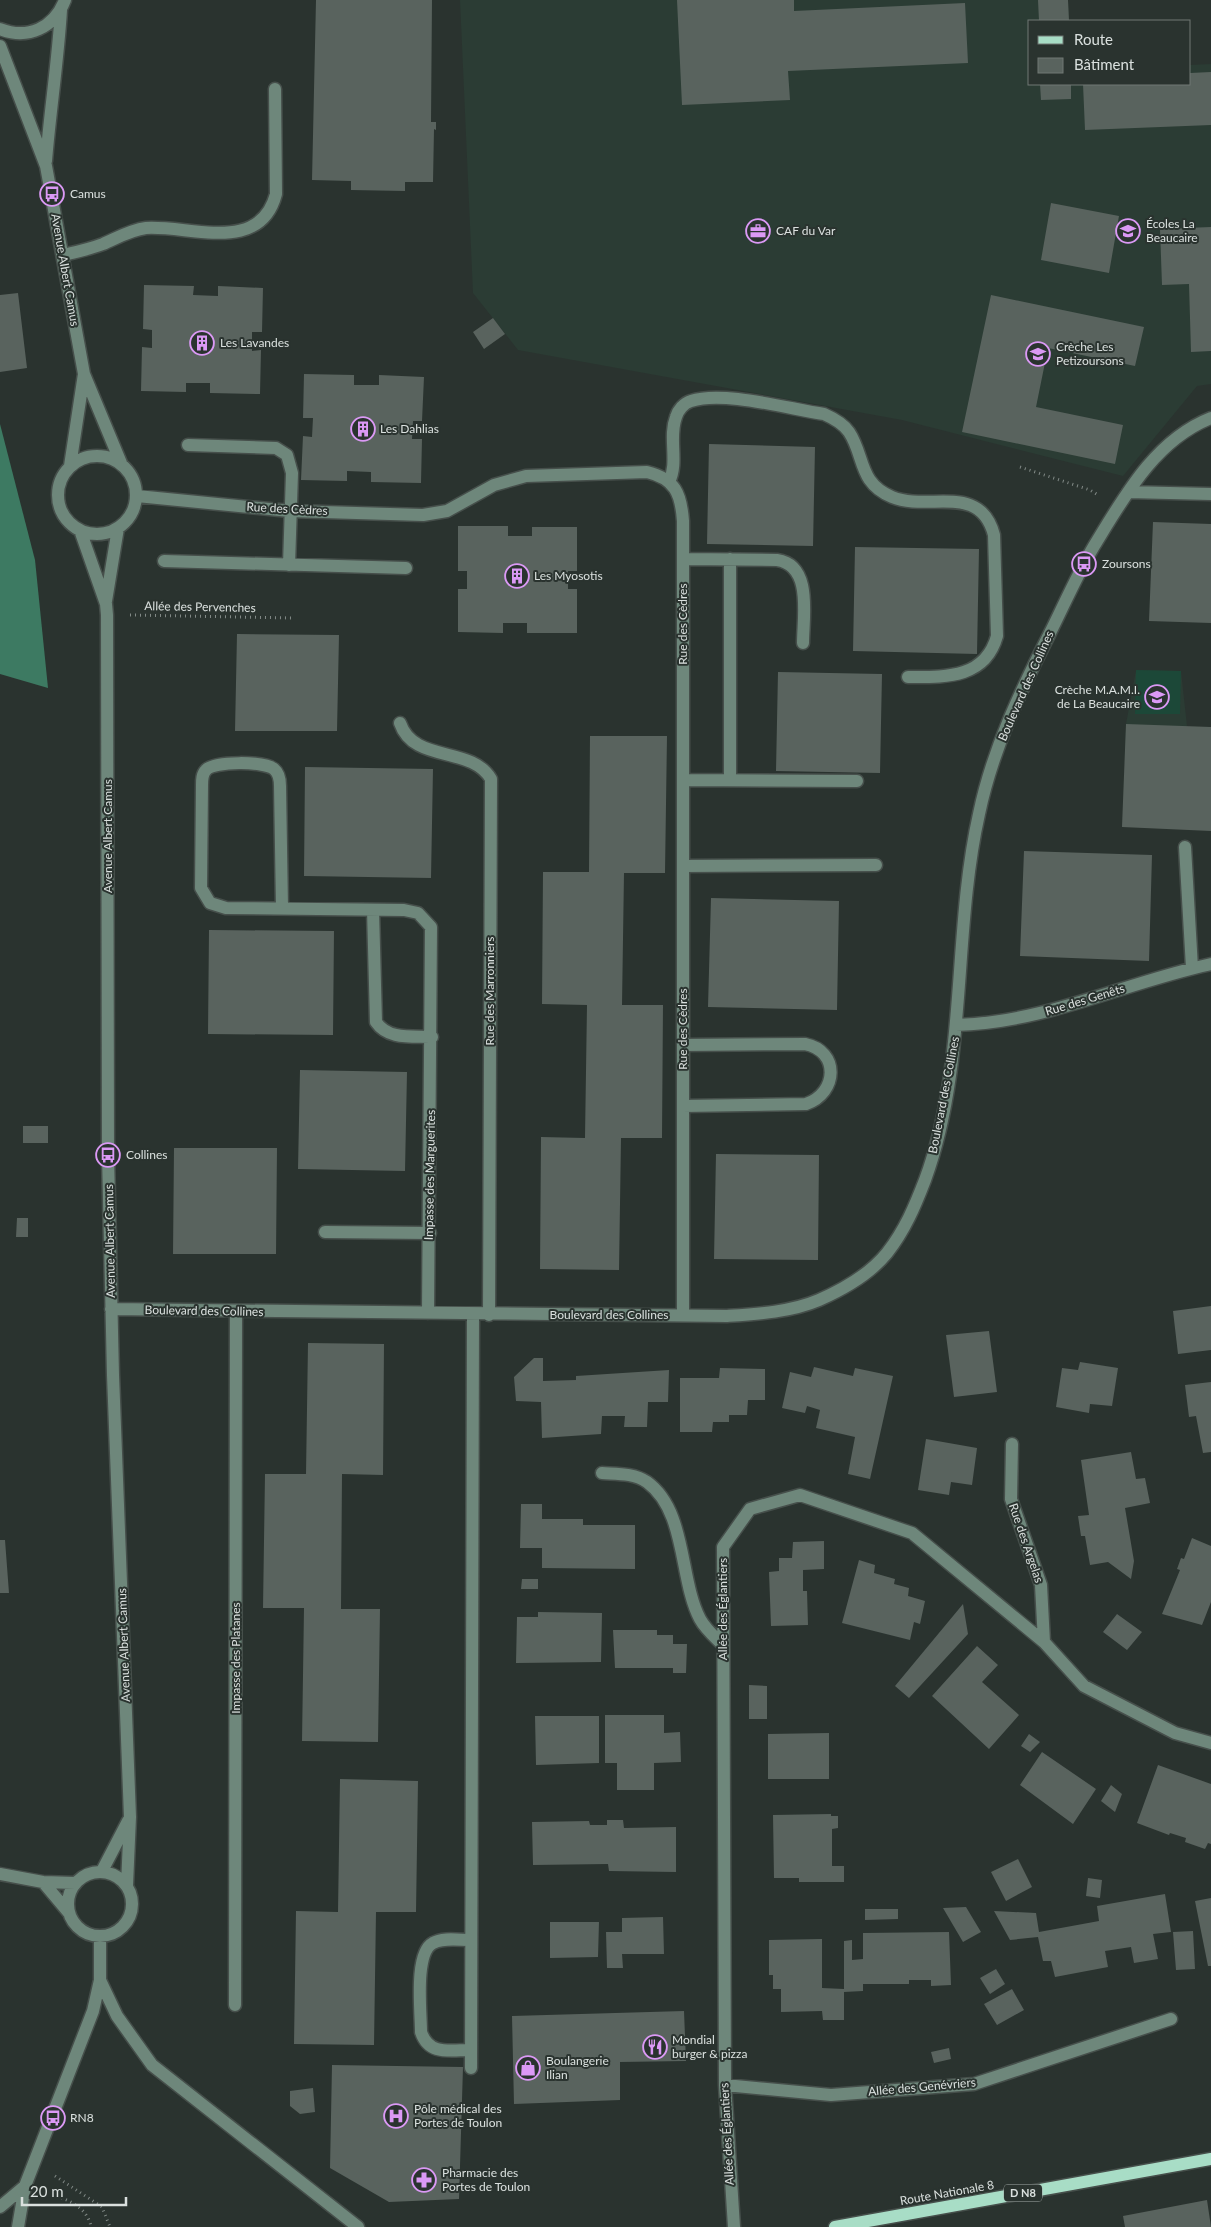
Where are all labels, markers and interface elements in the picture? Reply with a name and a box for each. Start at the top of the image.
legend [1028,20,1191,85]
text: Route [1074,30,1113,48]
text: Bâtiment [1074,55,1135,73]
bus stop icon: Camus [39,181,65,207]
place label: Camus [70,186,106,201]
street label: Avenue Albert Camus [48,213,83,327]
place label: Écoles La Beaucaire [1146,216,1198,245]
office icon: CAF du Var [745,218,771,244]
school or university icon: Écoles La Beaucaire [1115,218,1141,244]
place label: CAF du Var [776,223,836,238]
building icon: Les Lavandes [189,330,215,356]
place label: Les Lavandes [220,335,289,350]
place label: Crèche Les Petizoursons [1056,339,1124,368]
school or university icon: Crèche Les Petizoursons [1025,341,1051,367]
building icon: Les Dahlias [350,416,376,442]
place label: Les Dahlias [380,421,439,436]
street label: Rue des Cèdres [246,499,328,518]
bus stop icon: Zoursons [1071,551,1097,577]
place label: Zoursons [1102,556,1151,571]
building icon: Les Myosotis [504,563,530,589]
place label: Les Myosotis [534,568,603,583]
street label: Rue des Cèdres [675,583,690,665]
street label: Allée des Pervenches [144,598,256,615]
street label: Boulevard des Collines [995,628,1057,743]
place label: Crèche M.A.M.I. de La Beaucaire [1055,682,1140,711]
school or university icon: Crèche M.A.M.I. de La Beaucaire [1144,684,1170,710]
street label: Avenue Albert Camus [100,779,115,893]
street label: Rue des Marronniers [482,936,497,1046]
street label: Rue des Genêts [1043,980,1126,1019]
street label: Rue des Cèdres [675,988,690,1070]
street label: Boulevard des Collines [925,1035,962,1155]
street label: Impasse des Marguerites [421,1110,438,1240]
bus stop icon: Collines [95,1142,121,1168]
place label: Collines [126,1147,167,1162]
street label: Avenue Albert Camus [101,1184,118,1298]
street label: Boulevard des Collines [144,1302,264,1319]
street label: Boulevard des Collines [550,1307,668,1322]
street label: Rue des Argelas [1006,1501,1047,1585]
street label: Allée des Églantiers [715,1558,730,1660]
street label: Avenue Albert Camus [114,1588,133,1702]
street label: Impasse des Platanes [228,1602,243,1714]
place label: Mondial burger & pizza [672,2032,747,2061]
restaurant icon: Mondial burger & pizza [642,2034,668,2060]
place label: Boulangerie Ilian [546,2053,609,2082]
shop icon: Boulangerie Ilian [515,2055,541,2081]
street label: Allée des Genévriers [867,2074,976,2099]
street label: Allée des Églantiers [716,2082,737,2186]
place label: Pôle médical des Portes de Toulon [414,2101,502,2130]
hospital icon: Pôle médical des Portes de Toulon [383,2103,409,2129]
bus stop icon: RN8 [40,2105,66,2131]
place label: RN8 [70,2110,94,2125]
place label: Pharmacie des Portes de Toulon [442,2165,530,2194]
pharmacy icon: Pharmacie des Portes de Toulon [411,2167,437,2193]
scale bar [22,2174,126,2206]
street label: Route Nationale 8 [899,2177,995,2208]
text: 20 m [30,2182,64,2200]
road number: D N8 [1004,2184,1042,2202]

